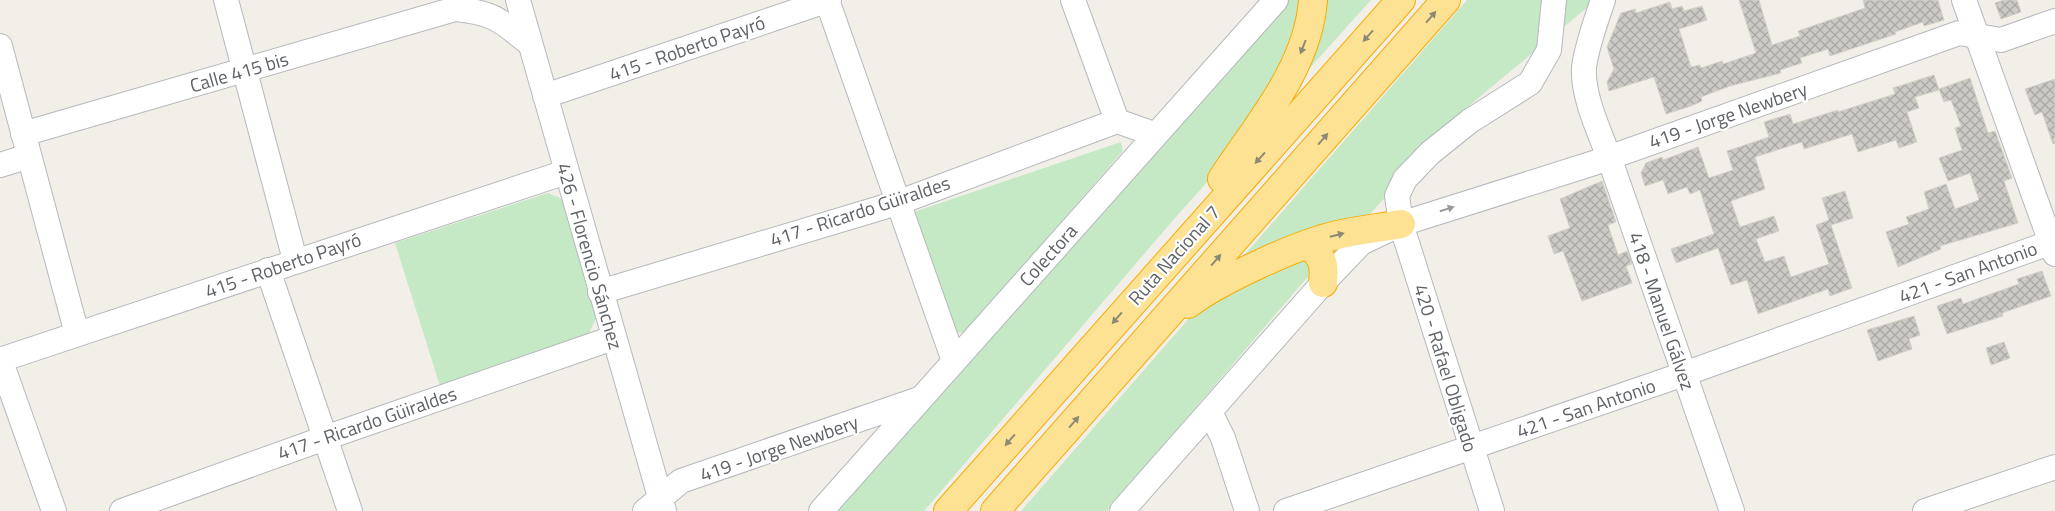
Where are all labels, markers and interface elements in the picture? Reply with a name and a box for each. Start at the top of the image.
street label: 415 - Roberto Payró [605,7,769,88]
one-way arrow [1425,11,1437,23]
one-way arrow [1362,30,1374,42]
one-way arrow [1298,40,1306,54]
street label: Calle 415 bis [186,44,292,99]
street label: 419 - Jorge Newbery [1645,74,1811,155]
one-way arrow [1318,132,1329,145]
one-way arrow [1254,151,1266,163]
street label: 426 - Florencio Sánchez [550,159,631,352]
street label: 417 - Ricardo Güiraldes [766,168,954,253]
street label: Ruta Nacional 7 [1121,198,1227,311]
one-way arrow [1440,205,1455,213]
street label: Colectora [1012,217,1084,292]
street label: 415 - Roberto Payró [201,224,365,305]
street label: 418 - Manuel Gálvez [1622,228,1703,394]
one-way arrow [1330,231,1345,239]
street label: 421 - San Antonio [1895,233,2041,310]
one-way arrow [1210,254,1221,267]
street label: 420 - Rafael Obligado [1407,280,1486,455]
one-way arrow [1111,312,1123,324]
street label: 421 - San Antonio [1512,370,1659,445]
street label: 417 - Ricardo Güiraldes [273,378,460,467]
street label: 419 - Jorge Newbery [696,407,862,488]
one-way arrow [1068,416,1080,428]
one-way arrow [1004,434,1016,446]

